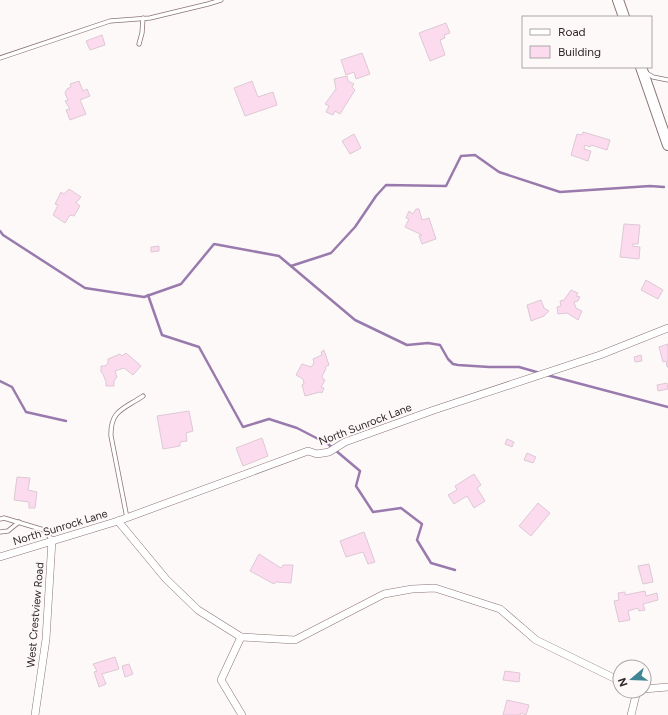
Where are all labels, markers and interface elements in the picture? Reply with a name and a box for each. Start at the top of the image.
legend [522,16,652,68]
text: Road [558,25,586,39]
text: Building [558,45,601,59]
street label: North Sunrock Lane [317,401,413,448]
street label: North Sunrock Lane [11,507,109,548]
street label: West Crestview Road [24,562,47,668]
north arrow [612,659,652,699]
text: N [615,676,631,688]

